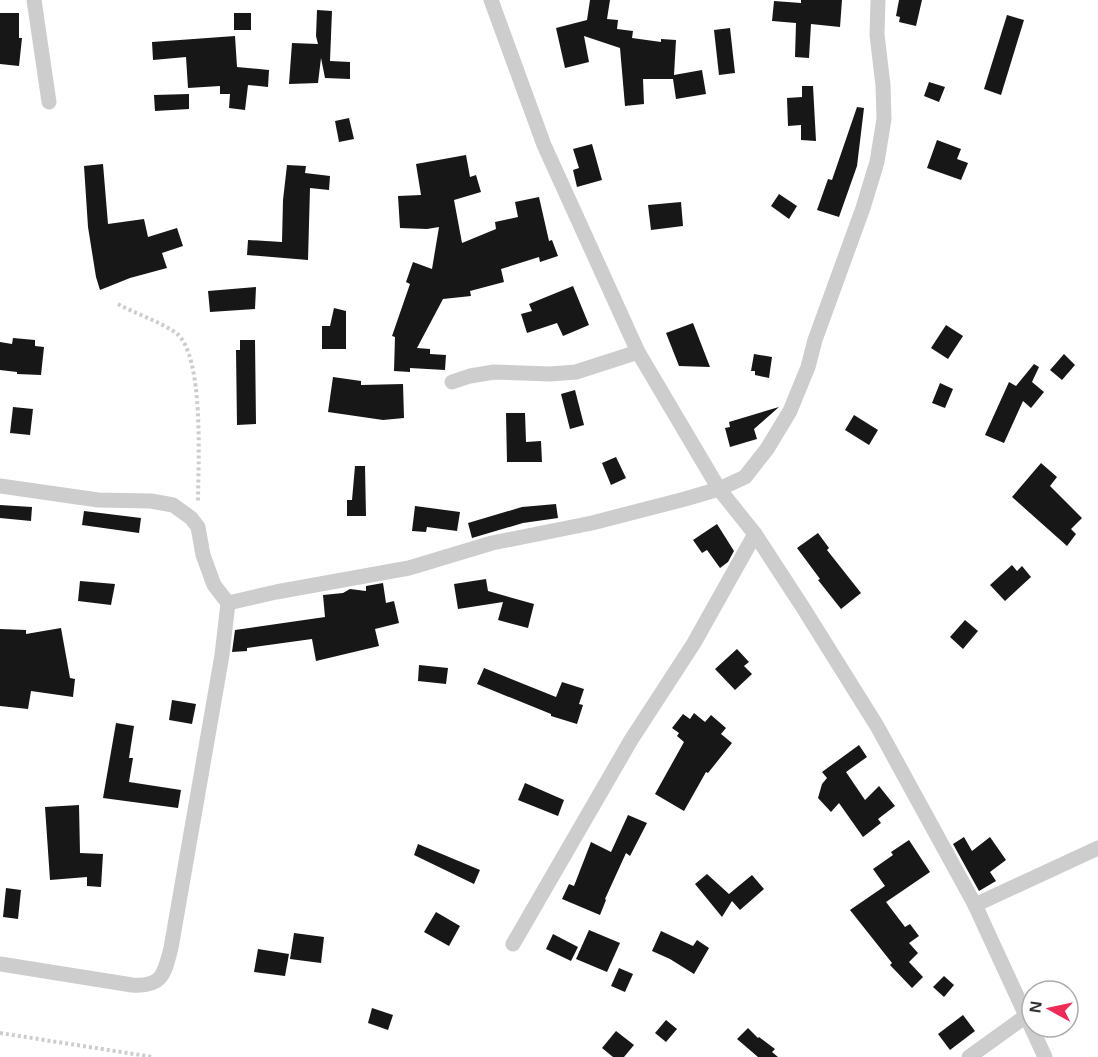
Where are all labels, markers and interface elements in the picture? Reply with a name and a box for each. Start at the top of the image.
north arrow [1020,979,1080,1039]
text: N [1026,1000,1045,1014]

